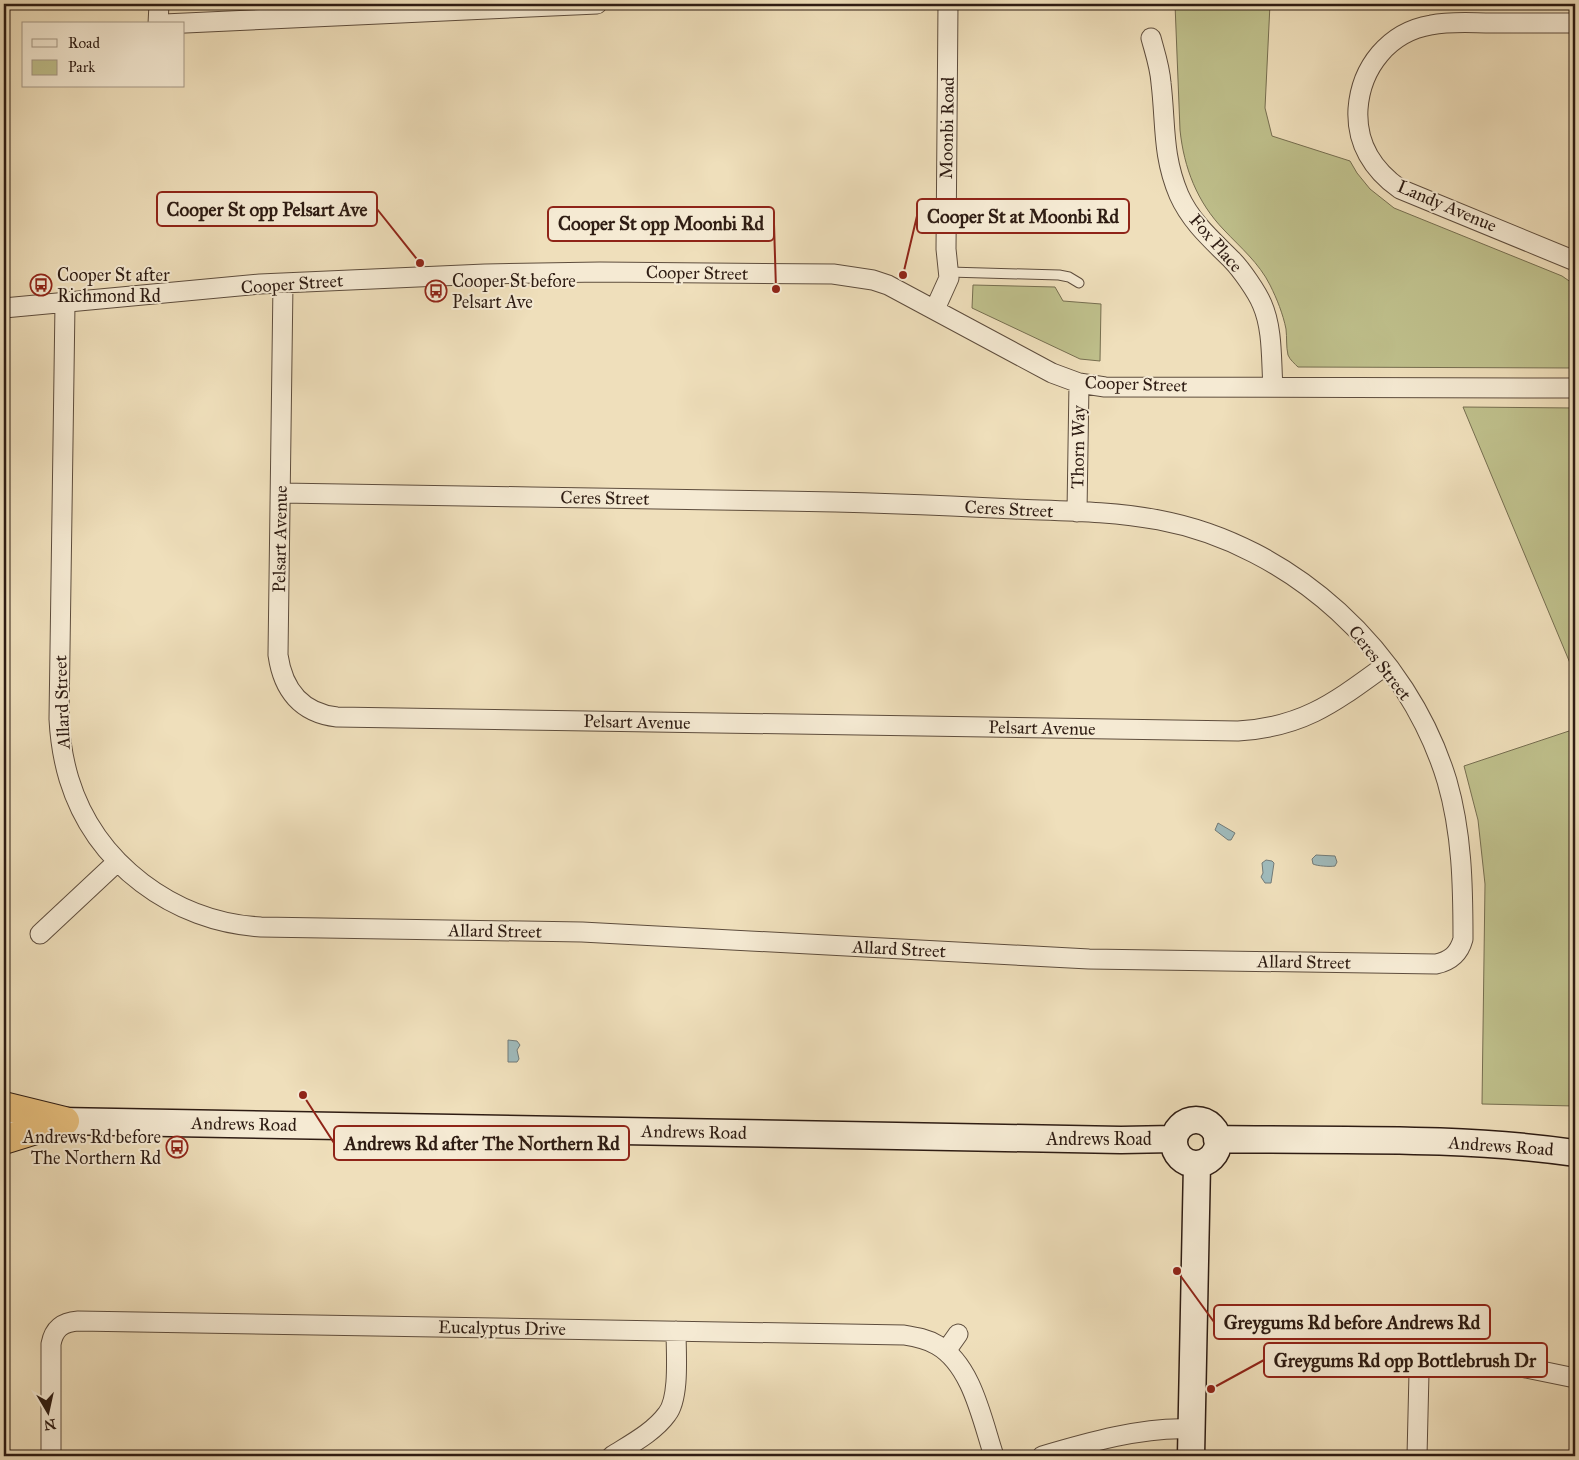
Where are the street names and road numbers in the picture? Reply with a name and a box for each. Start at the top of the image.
street label: Moonbi Road [935,77,959,179]
street label: Landy Avenue [1394,175,1500,237]
street label: Fox Place [1185,209,1247,277]
street label: Cooper Street [646,261,749,285]
street label: Cooper Street [240,269,345,299]
street label: Cooper Street [1084,371,1188,397]
street label: Thorn Way [1066,404,1090,489]
street label: Pelsart Avenue [268,485,292,593]
street label: Ceres Street [560,486,650,510]
street label: Ceres Street [964,496,1055,522]
street label: Ceres Street [1344,621,1416,705]
street label: Allard Street [49,654,75,750]
street label: Pelsart Avenue [583,710,691,734]
street label: Pelsart Avenue [988,716,1096,740]
street label: Allard Street [447,919,543,943]
street label: Allard Street [851,936,947,962]
street label: Allard Street [1256,950,1352,974]
street label: Andrews Road [190,1112,297,1136]
street label: Andrews Road [640,1120,747,1144]
street label: Andrews Road [1045,1128,1152,1150]
street label: Andrews Road [1447,1131,1554,1161]
street label: Eucalyptus Drive [438,1316,566,1340]

